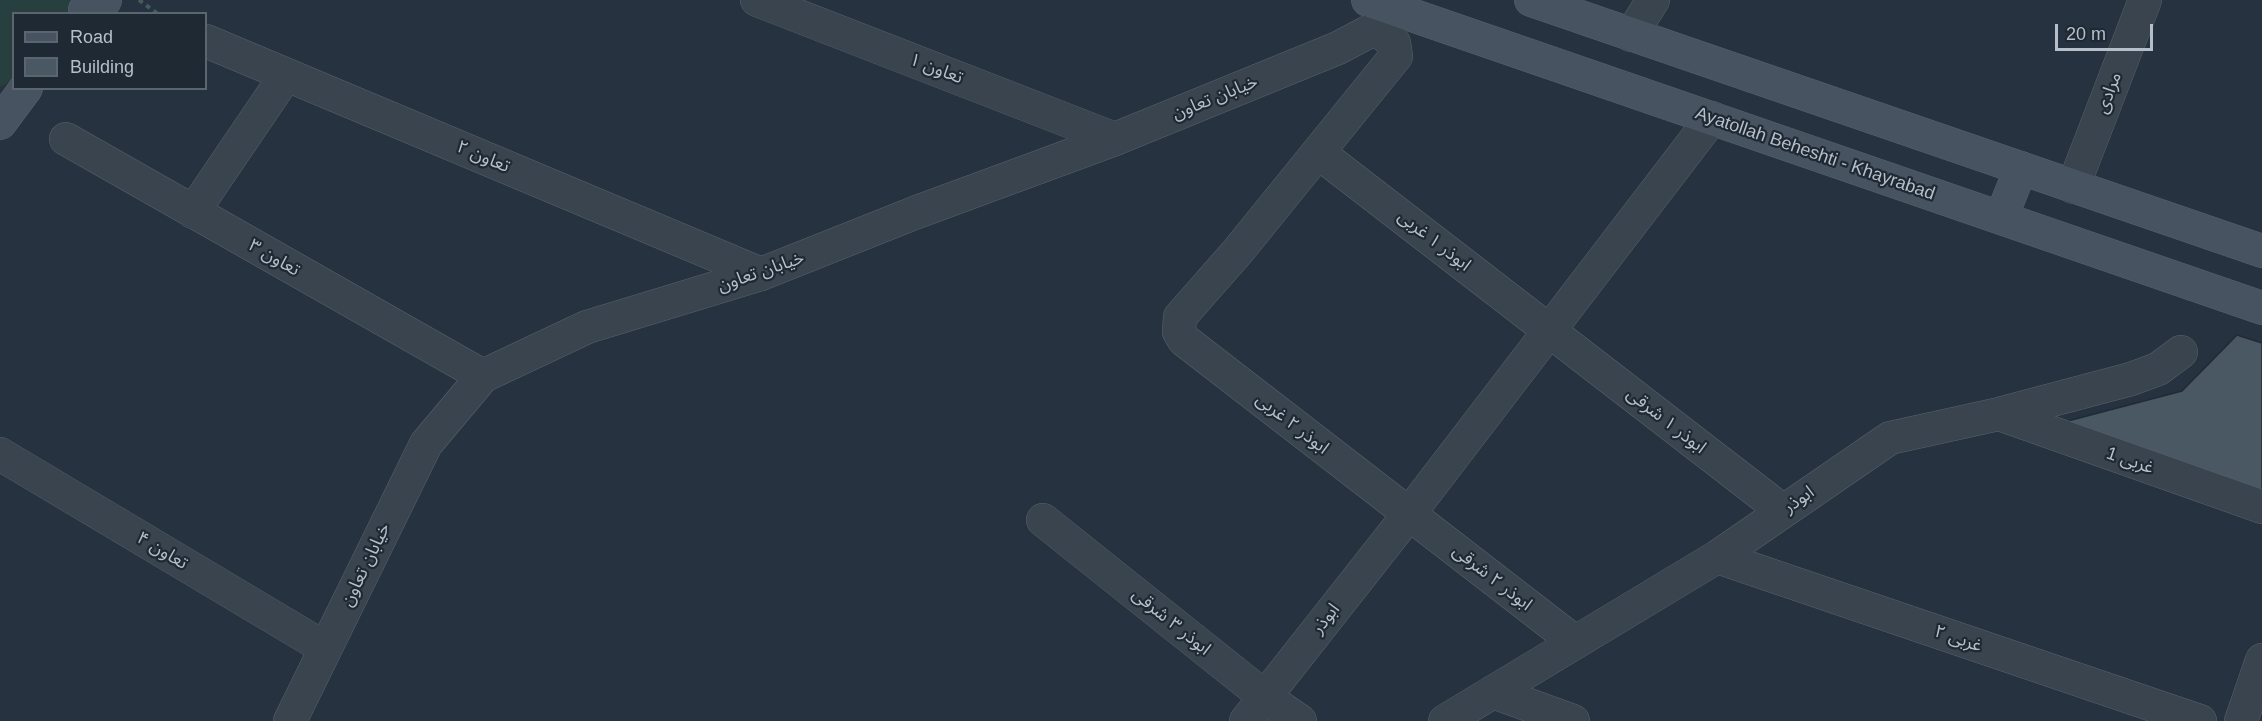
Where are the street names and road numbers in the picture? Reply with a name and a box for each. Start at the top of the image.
street label: تعاون ۱ [906,49,966,89]
street label: مرادی [2091,69,2127,117]
street label: خیابان تعاون [1169,71,1261,125]
street label: Ayatollah Beheshti - Khayrabad [1692,103,1938,205]
street label: تعاون ۲ [453,136,513,178]
street label: ابوذر ۱ غربی [1393,206,1475,276]
street label: تعاون ۳ [244,235,304,281]
street label: خیابان تعاون [715,247,807,297]
street label: ابوذر ۱ شرقی [1622,383,1710,459]
street label: ابوذر ۲ غربی [1251,389,1333,459]
street label: غربی 1 [2103,443,2157,479]
street label: ابوذر [1779,482,1819,518]
street label: خیابان تعاون [336,520,396,610]
street label: تعاون ۴ [133,527,191,575]
street label: ابوذر ۲ شرقی [1448,540,1536,616]
street label: ابوذر ۳ شرقی [1127,584,1215,660]
street label: ابوذر [1307,599,1345,639]
street label: غربی ۲ [1931,621,1985,657]

